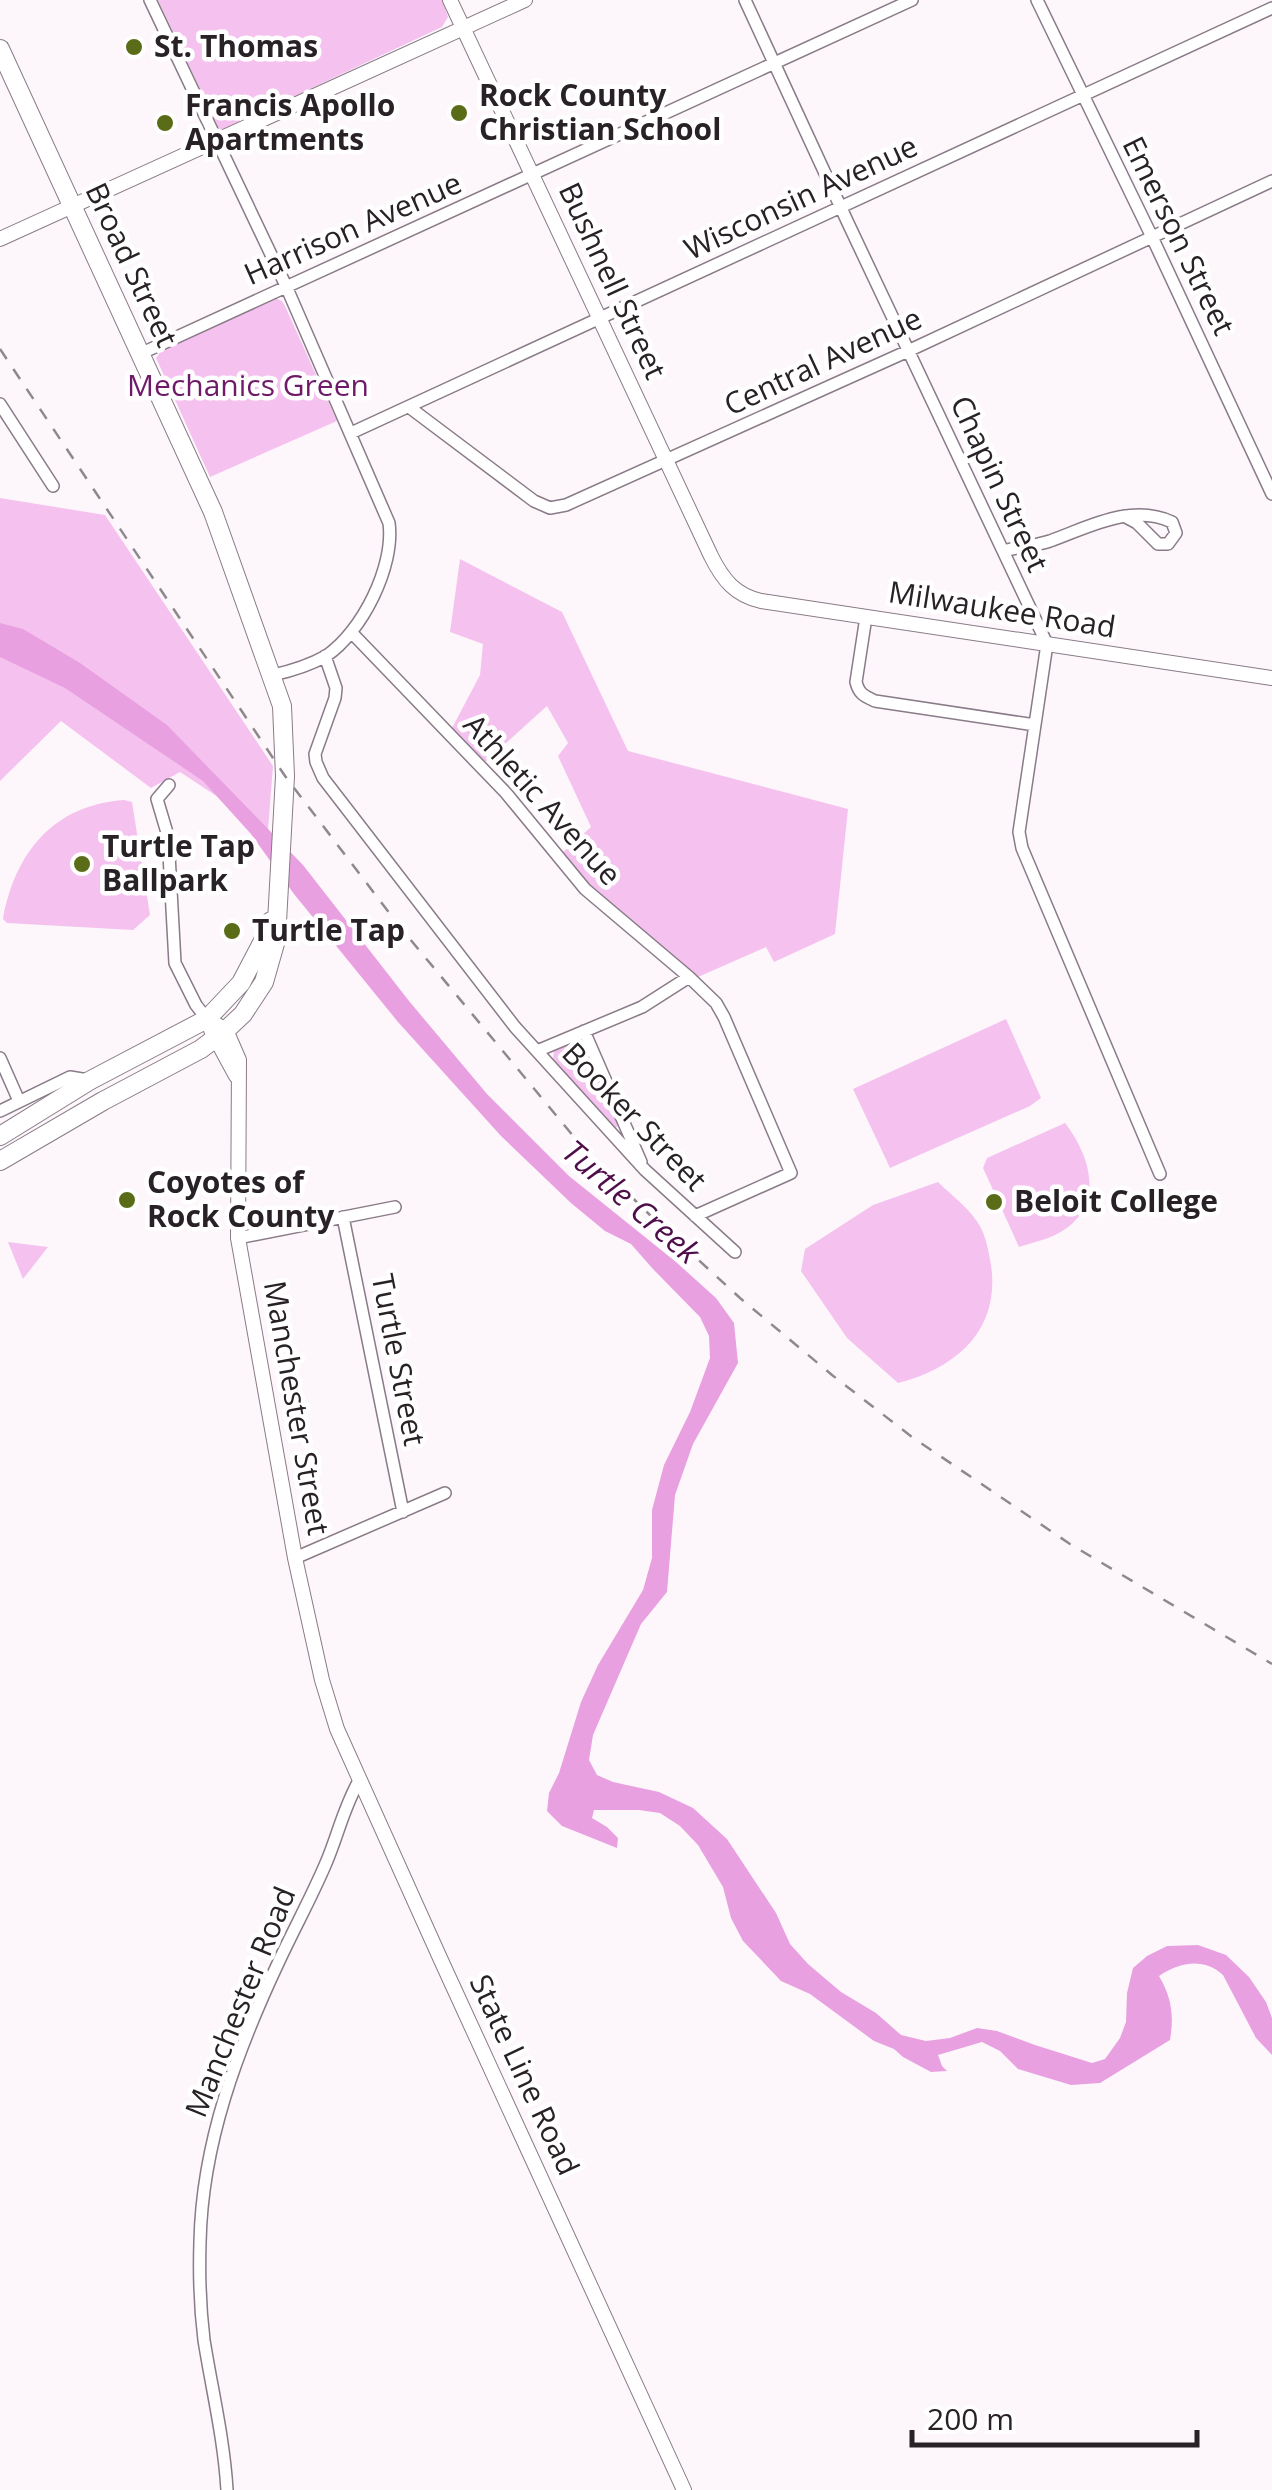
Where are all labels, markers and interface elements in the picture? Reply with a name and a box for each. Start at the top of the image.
place label: St. Thomas [154,25,318,66]
marker: St. Thomas [123,36,145,58]
place label: Rock County Christian School [479,74,721,149]
place label: Francis Apollo Apartments [185,84,395,159]
marker: Rock County Christian School [448,102,470,124]
marker: Francis Apollo Apartments [154,112,176,134]
street label: Wisconsin Avenue [677,125,924,269]
street label: Emerson Street [1114,129,1245,341]
street label: Harrison Avenue [237,161,468,294]
street label: Bushnell Street [550,175,677,385]
street label: Broad Street [77,176,188,353]
street label: Central Avenue [717,297,928,424]
park label: Mechanics Green [127,364,369,405]
street label: Chapin Street [942,389,1059,578]
street label: Milwaukee Road [886,570,1119,647]
street label: Athletic Avenue [455,705,631,893]
place label: Turtle Tap Ballpark [102,825,255,900]
marker: Turtle Tap Ballpark [71,853,93,875]
place label: Turtle Tap [252,909,405,950]
marker: Turtle Tap [221,920,243,942]
street label: Booker Street [554,1033,716,1199]
water label: Turtle Creek [554,1129,711,1273]
place label: Coyotes of Rock County [147,1161,335,1236]
place label: Beloit College [1014,1180,1218,1221]
marker: Coyotes of Rock County [116,1189,138,1211]
marker: Beloit College [983,1191,1005,1213]
street label: Turtle Street [363,1270,436,1449]
street label: Manchester Street [255,1277,340,1538]
street label: Manchester Road [175,1880,305,2123]
street label: State Line Road [461,1967,590,2181]
scale bar [912,2385,1197,2447]
text: 200 m [927,2398,1014,2439]

